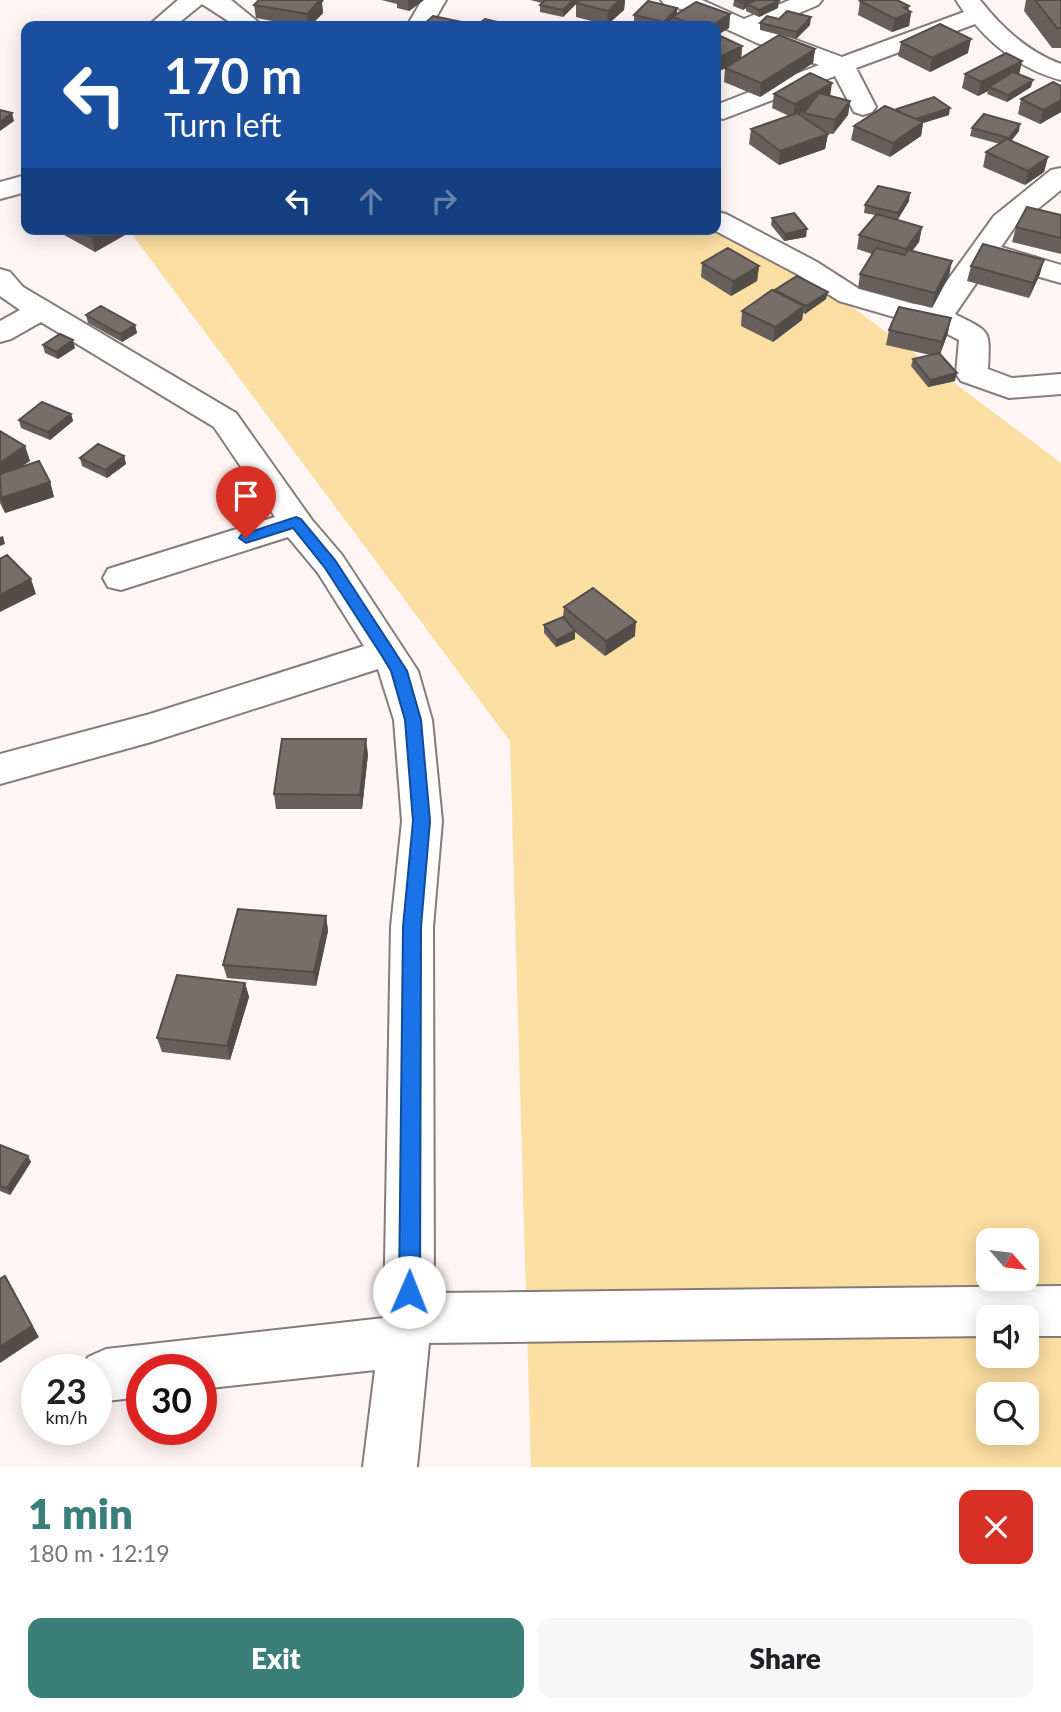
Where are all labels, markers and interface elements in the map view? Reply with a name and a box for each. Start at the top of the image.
text: 170 m [164,46,302,104]
icon: left [49,49,140,140]
text: Turn left [164,105,281,144]
icon: left [279,182,317,220]
icon: ahead [352,182,390,220]
icon: right [425,182,463,220]
pin [216,466,276,538]
icon: arrive [227,477,265,515]
north arrow [976,1228,1040,1292]
map controls [976,1228,1039,1445]
position arrow [372,1255,446,1329]
button: sound [976,1305,1039,1368]
speed limit sign: 30 [126,1354,217,1445]
text: 23 [46,1369,87,1411]
button: search [976,1382,1039,1445]
text: km/h [45,1406,88,1428]
text: 1 min [28,1488,133,1538]
button: close [959,1490,1033,1564]
text: 180 m · 12:19 [28,1539,170,1567]
button: Exit [28,1618,524,1698]
button: Share [538,1618,1033,1698]

